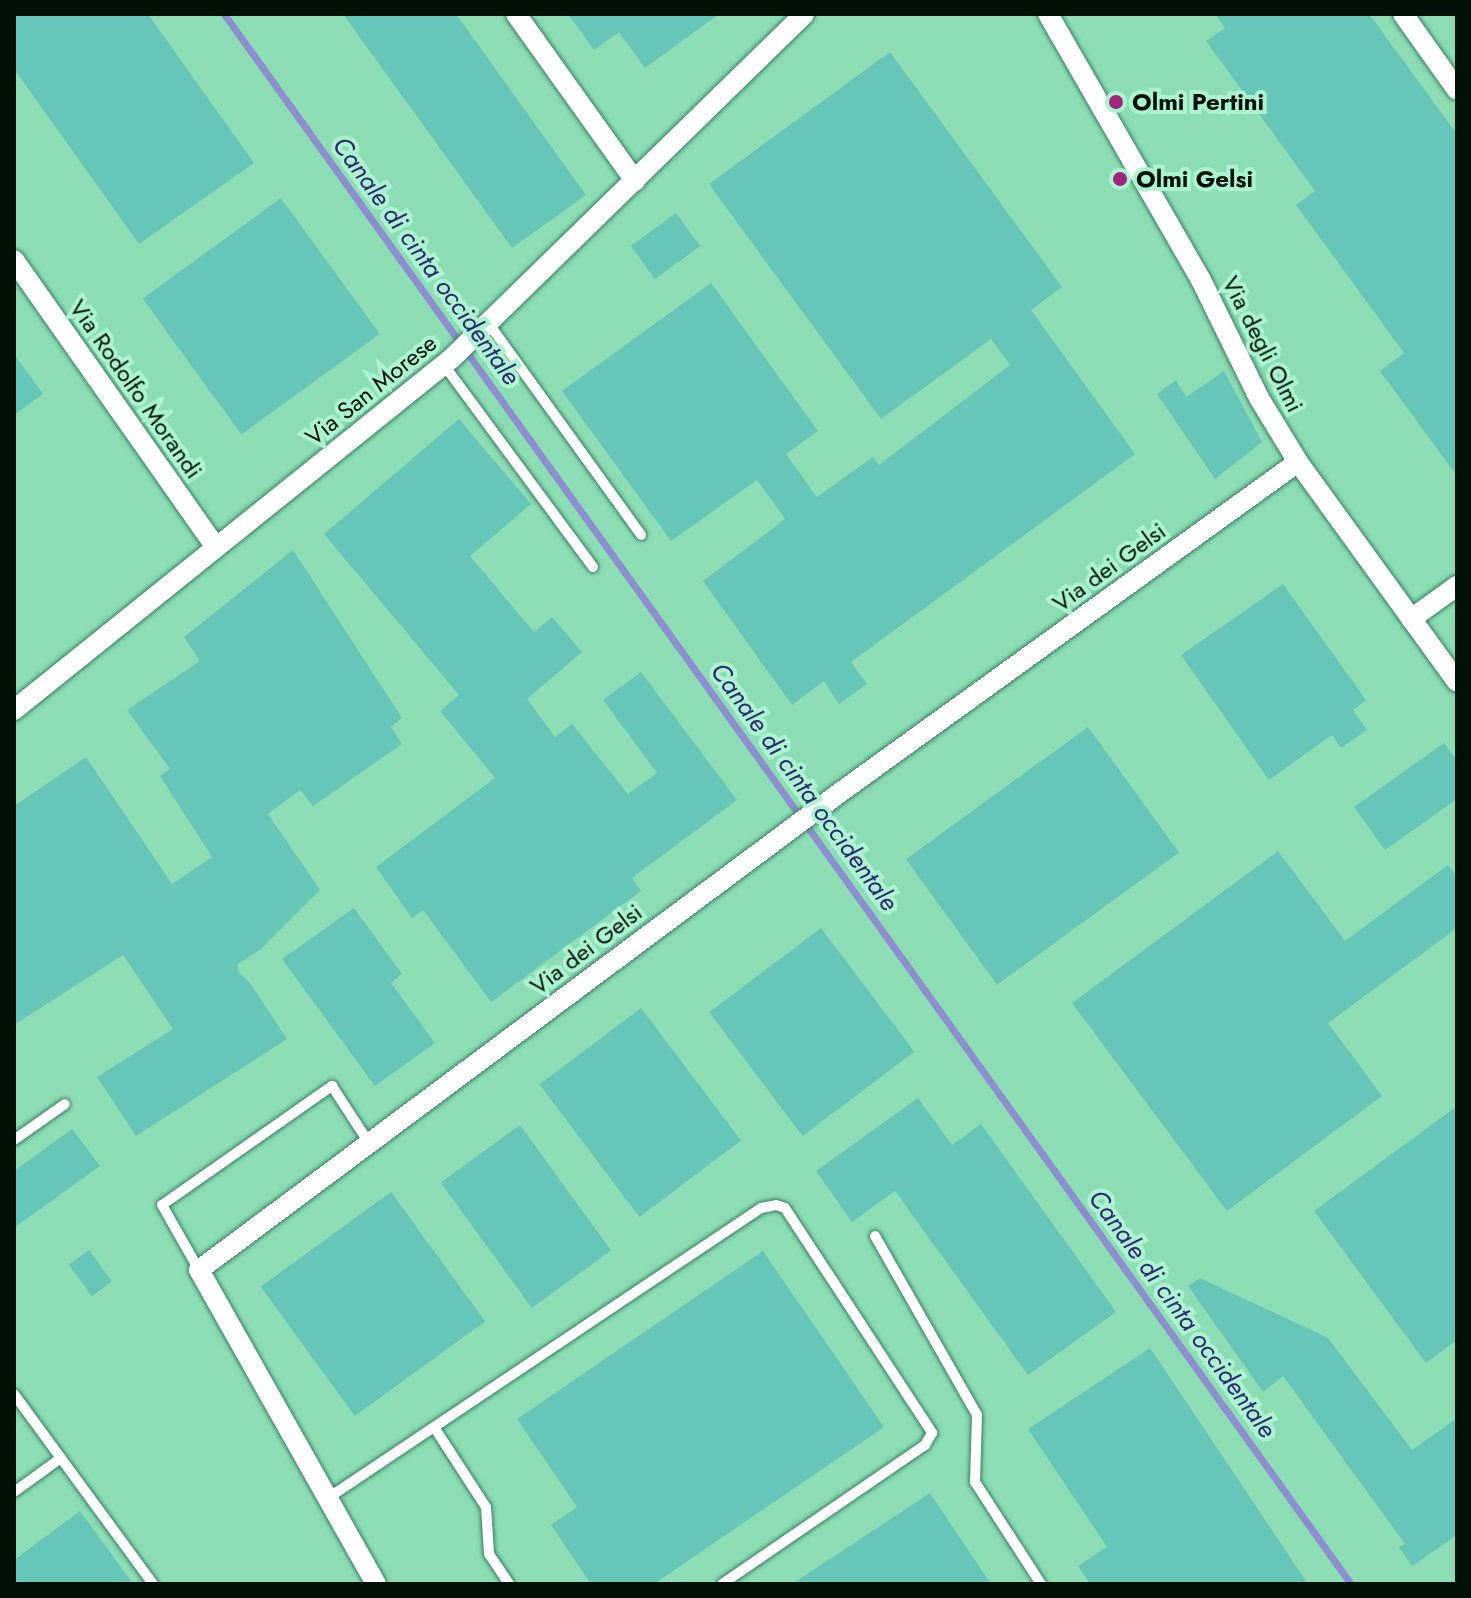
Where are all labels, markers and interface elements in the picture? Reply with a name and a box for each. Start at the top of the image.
place label: Olmi Pertini [1132,88,1264,116]
marker: Olmi Pertini [1107,93,1125,111]
water label: Canale di cinta occidentale [325,131,527,391]
place label: Olmi Gelsi [1136,165,1253,193]
marker: Olmi Gelsi [1111,170,1129,188]
street label: Via degli Olmi [1216,271,1310,417]
street label: Via Rodolfo Morandi [63,294,209,484]
street label: Via San Morese [300,328,442,452]
street label: Via dei Gelsi [1047,516,1171,618]
water label: Canale di cinta occidentale [703,657,905,917]
street label: Via dei Gelsi [524,898,648,1000]
water label: Canale di cinta occidentale [1081,1184,1283,1444]

